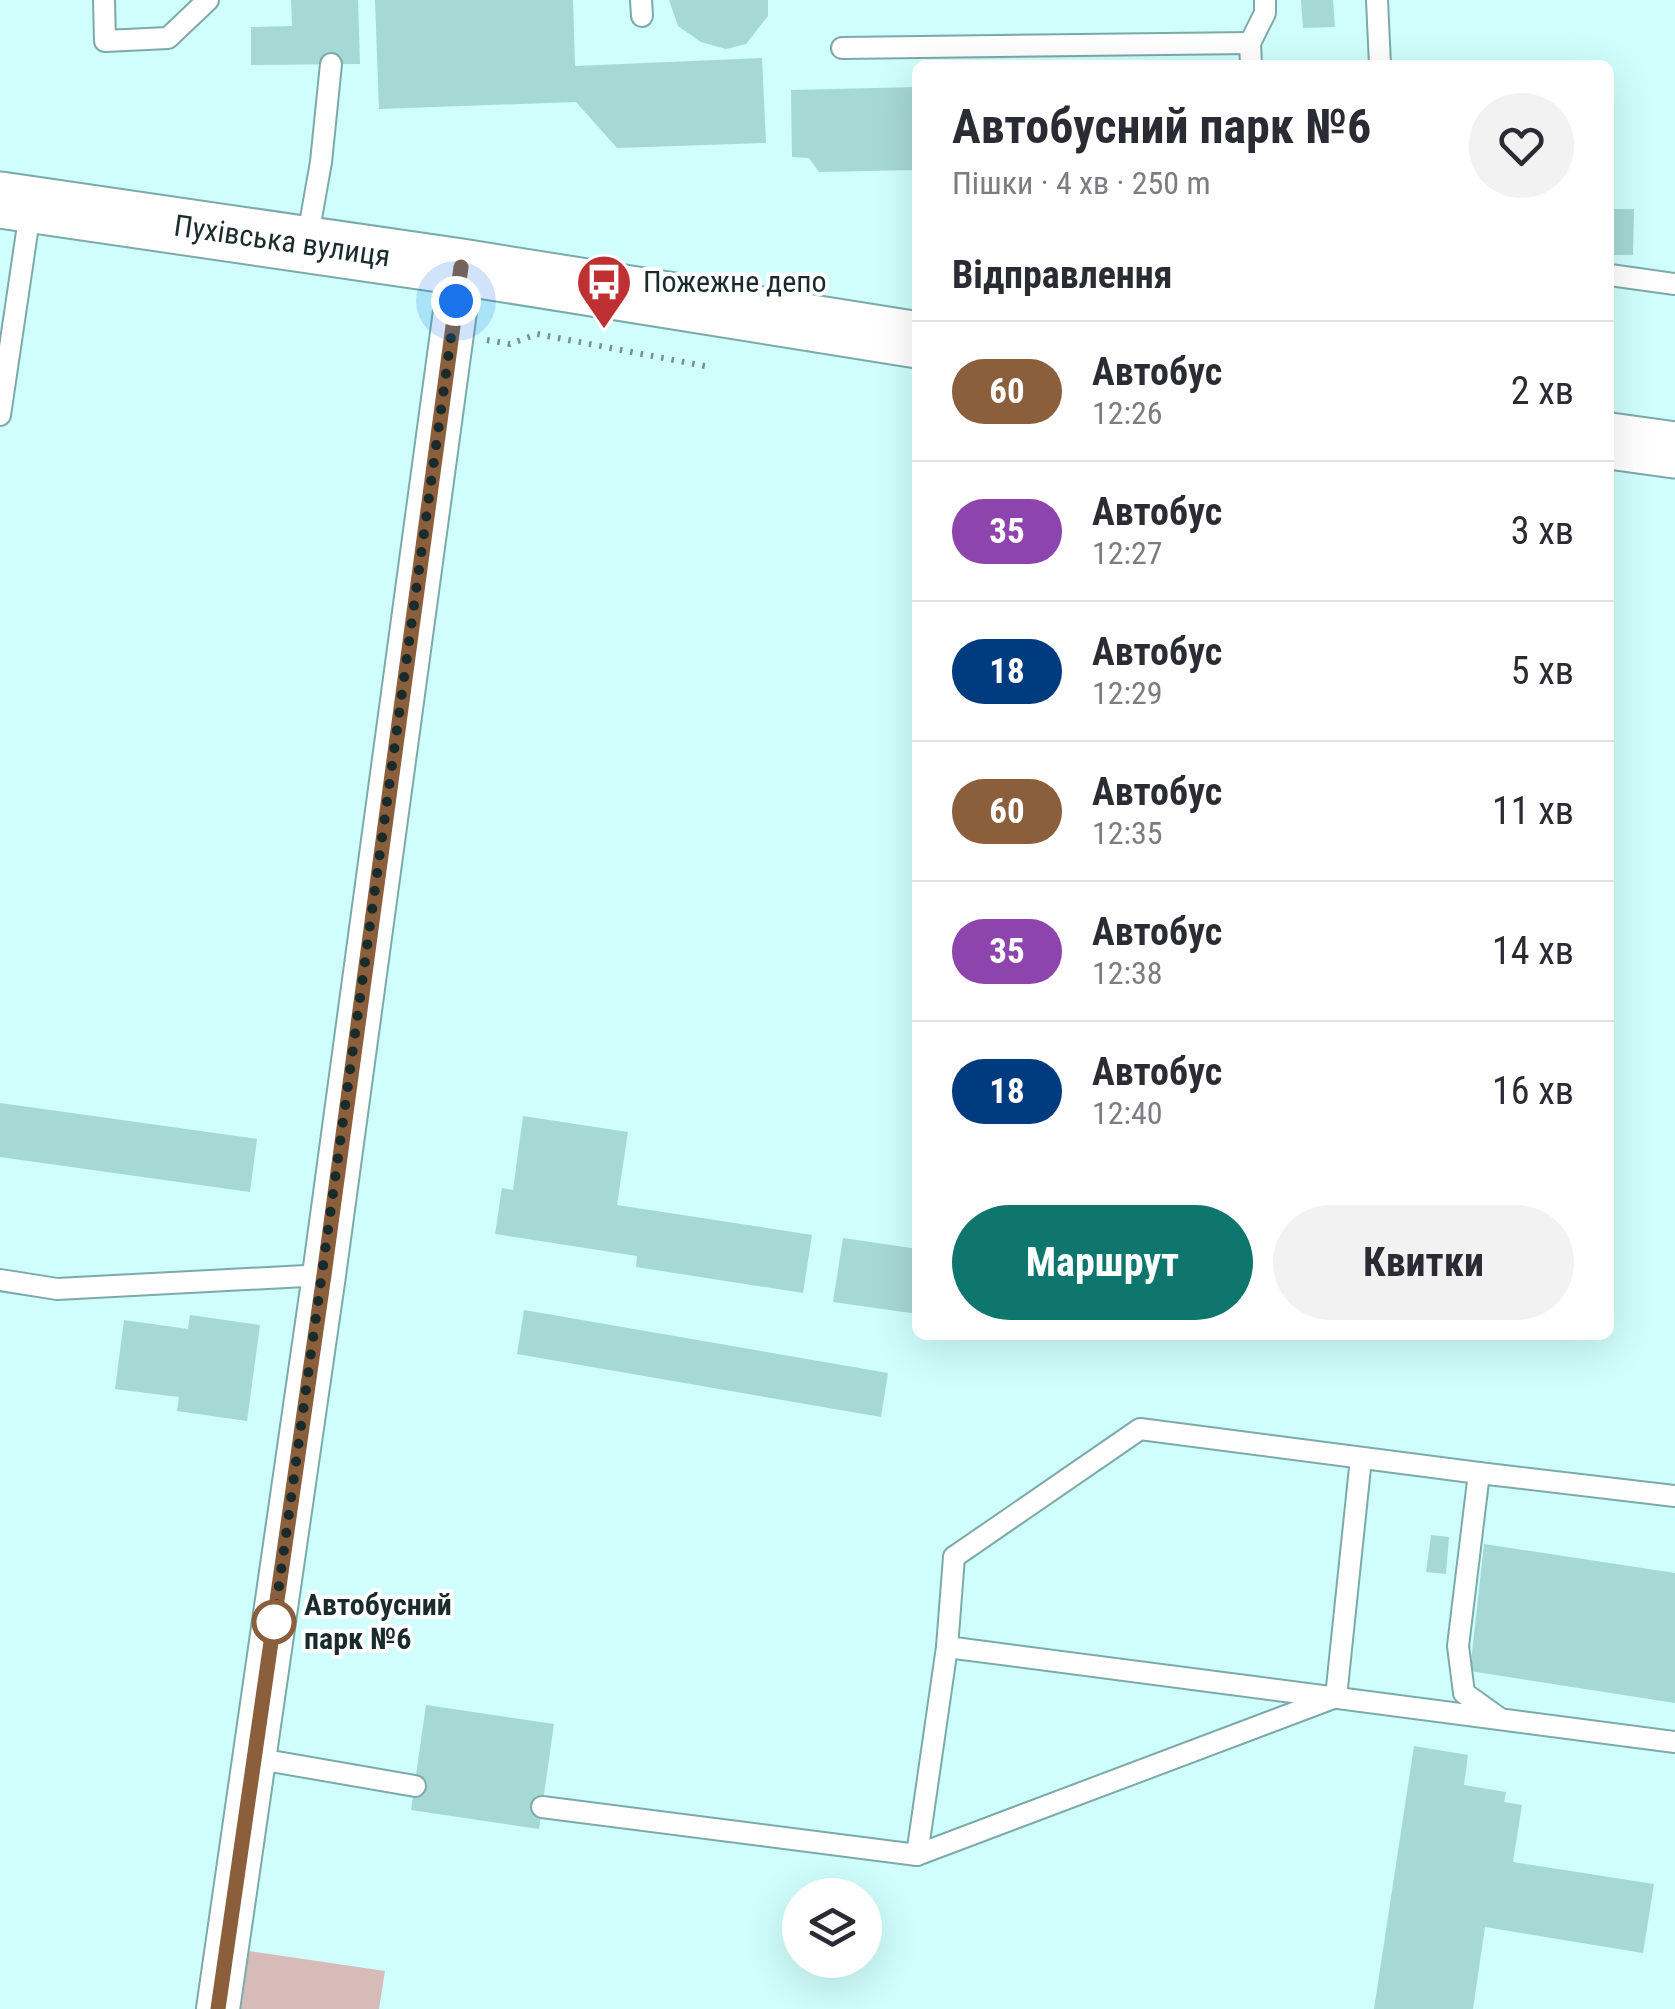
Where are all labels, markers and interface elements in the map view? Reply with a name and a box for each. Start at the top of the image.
button: heart [1469,93,1574,198]
text: Автобусний парк №6 [952,98,1371,155]
text: Пішки · 4 хв · 250 m [952,164,1211,202]
street label: Пухівська вулиця [172,207,393,273]
bus stop icon: Пожежне депо [574,252,634,331]
text: Відправлення [952,253,1173,297]
place label: Пожежне депо [643,264,827,299]
your location [431,276,481,326]
text: Автобус [1092,350,1222,394]
text: 2 хв [1511,369,1574,413]
text: 60 [989,371,1025,412]
text: 12:26 [1092,394,1163,432]
text: Автобус [1092,490,1222,534]
text: 3 хв [1511,509,1574,553]
text: 35 [989,511,1025,552]
text: 12:27 [1092,534,1163,572]
text: Автобус [1092,630,1222,674]
text: 5 хв [1511,649,1574,693]
text: 18 [989,651,1025,692]
text: 12:29 [1092,674,1163,712]
text: Автобус [1092,770,1222,814]
text: 11 хв [1492,789,1574,833]
text: 60 [989,791,1025,832]
text: 12:35 [1092,814,1163,852]
text: Автобус [1092,910,1222,954]
text: 14 хв [1492,929,1574,973]
text: 35 [989,931,1025,972]
text: 12:38 [1092,954,1163,992]
text: Автобус [1092,1050,1222,1094]
text: 16 хв [1492,1069,1574,1113]
text: 18 [989,1071,1025,1112]
text: 12:40 [1092,1094,1163,1132]
button: Маршрут [952,1205,1253,1320]
button: Квитки [1273,1205,1574,1320]
place label: Автобусний парк №6 [304,1587,452,1656]
marker: Автобусний парк №6 [253,1601,295,1643]
map controls [782,1878,882,1978]
button: layers [782,1878,882,1978]

